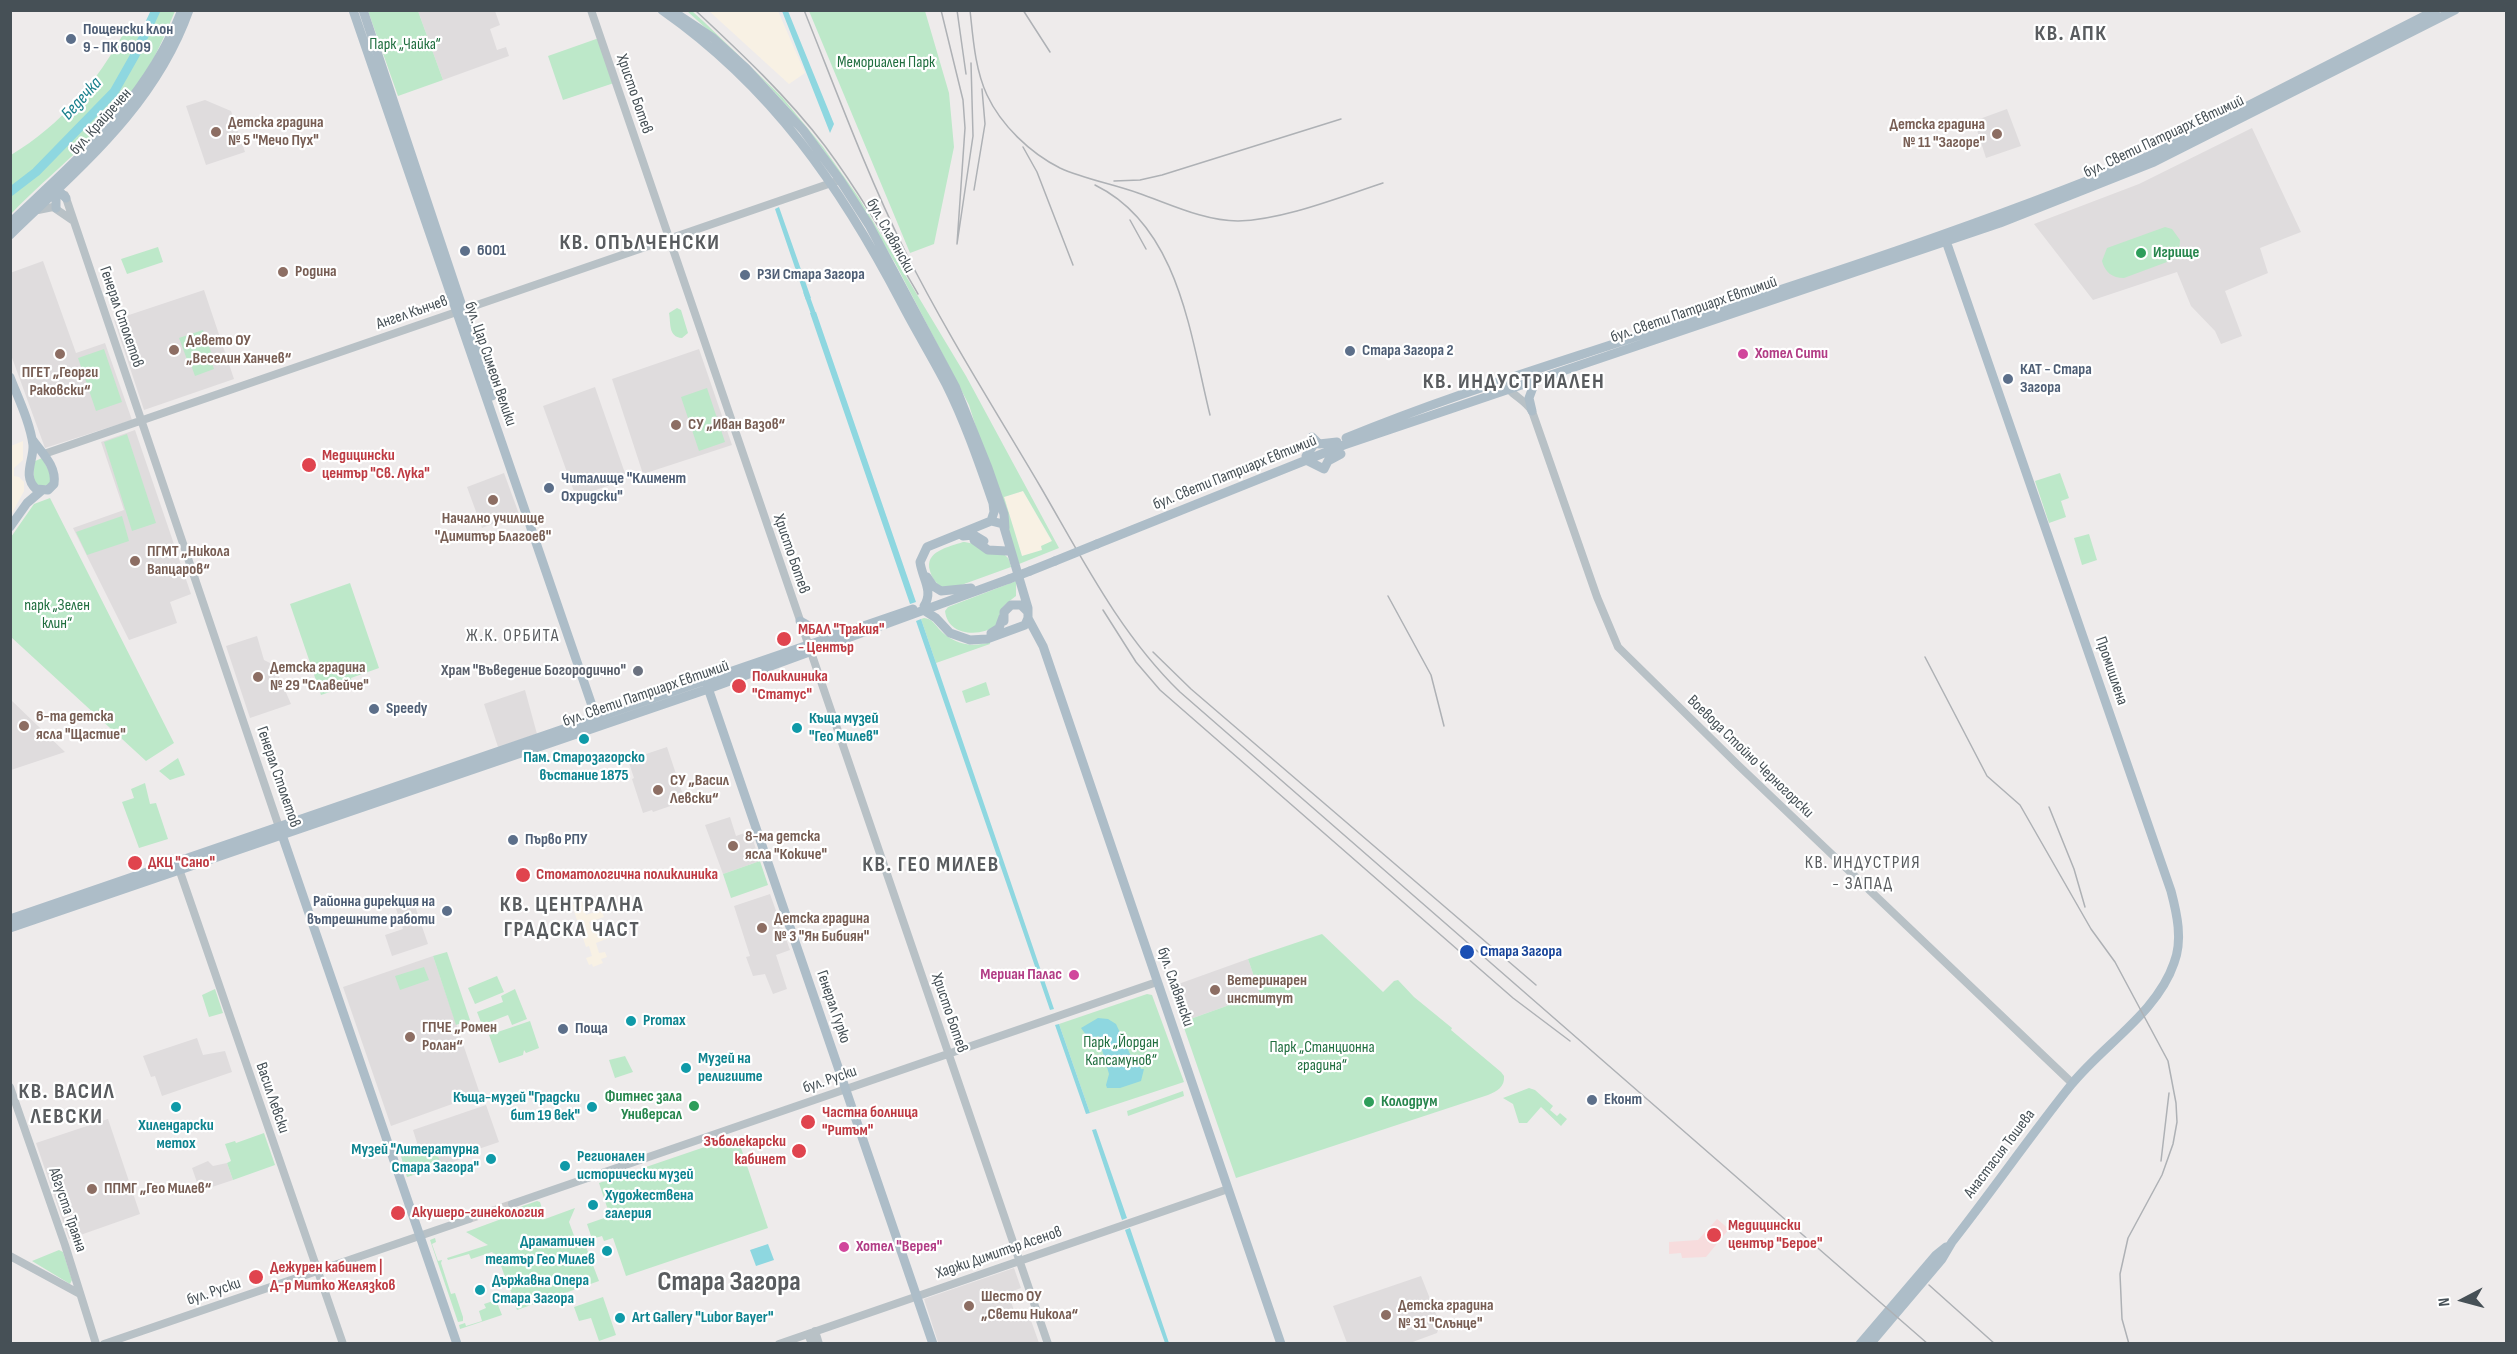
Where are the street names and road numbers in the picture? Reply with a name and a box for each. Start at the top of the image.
street label: Христо Ботев [611,52,657,136]
street label: бул. Крайречен [66,85,136,159]
street label: бул. Свети Патриарх Евтимий [2081,91,2247,183]
street label: бул. Славянски [862,195,918,277]
street label: Генерал Столетов [95,264,147,370]
street label: бул. Свети Патриарх Евтимий [1608,272,1780,348]
street label: Ангел Кънчев [374,292,450,334]
street label: бул. Цар Симеон Велики [460,299,520,429]
street label: бул. Свети Патриарх Евтимий [1150,431,1320,515]
street label: Христо Ботев [768,512,814,596]
street label: Промишлена [2090,634,2132,708]
street label: бул. Свети Патриарх Евтимий [560,656,732,732]
street label: Воевода Стойно Черногорски [1683,692,1817,822]
street label: Генерал Столетов [252,724,304,830]
street label: бул. Славянски [1153,945,1197,1029]
street label: Генерал Гурко [812,968,854,1046]
street label: Христо Ботев [926,971,972,1055]
street label: Васил Левски [251,1060,293,1136]
street label: бул. Руски [801,1062,859,1098]
street label: Анастасия Тошева [1960,1106,2040,1202]
street label: Августа Траяна [44,1165,90,1255]
street label: Хаджи Димитър Асенов [933,1222,1065,1284]
street label: бул. Руски [185,1274,243,1310]

